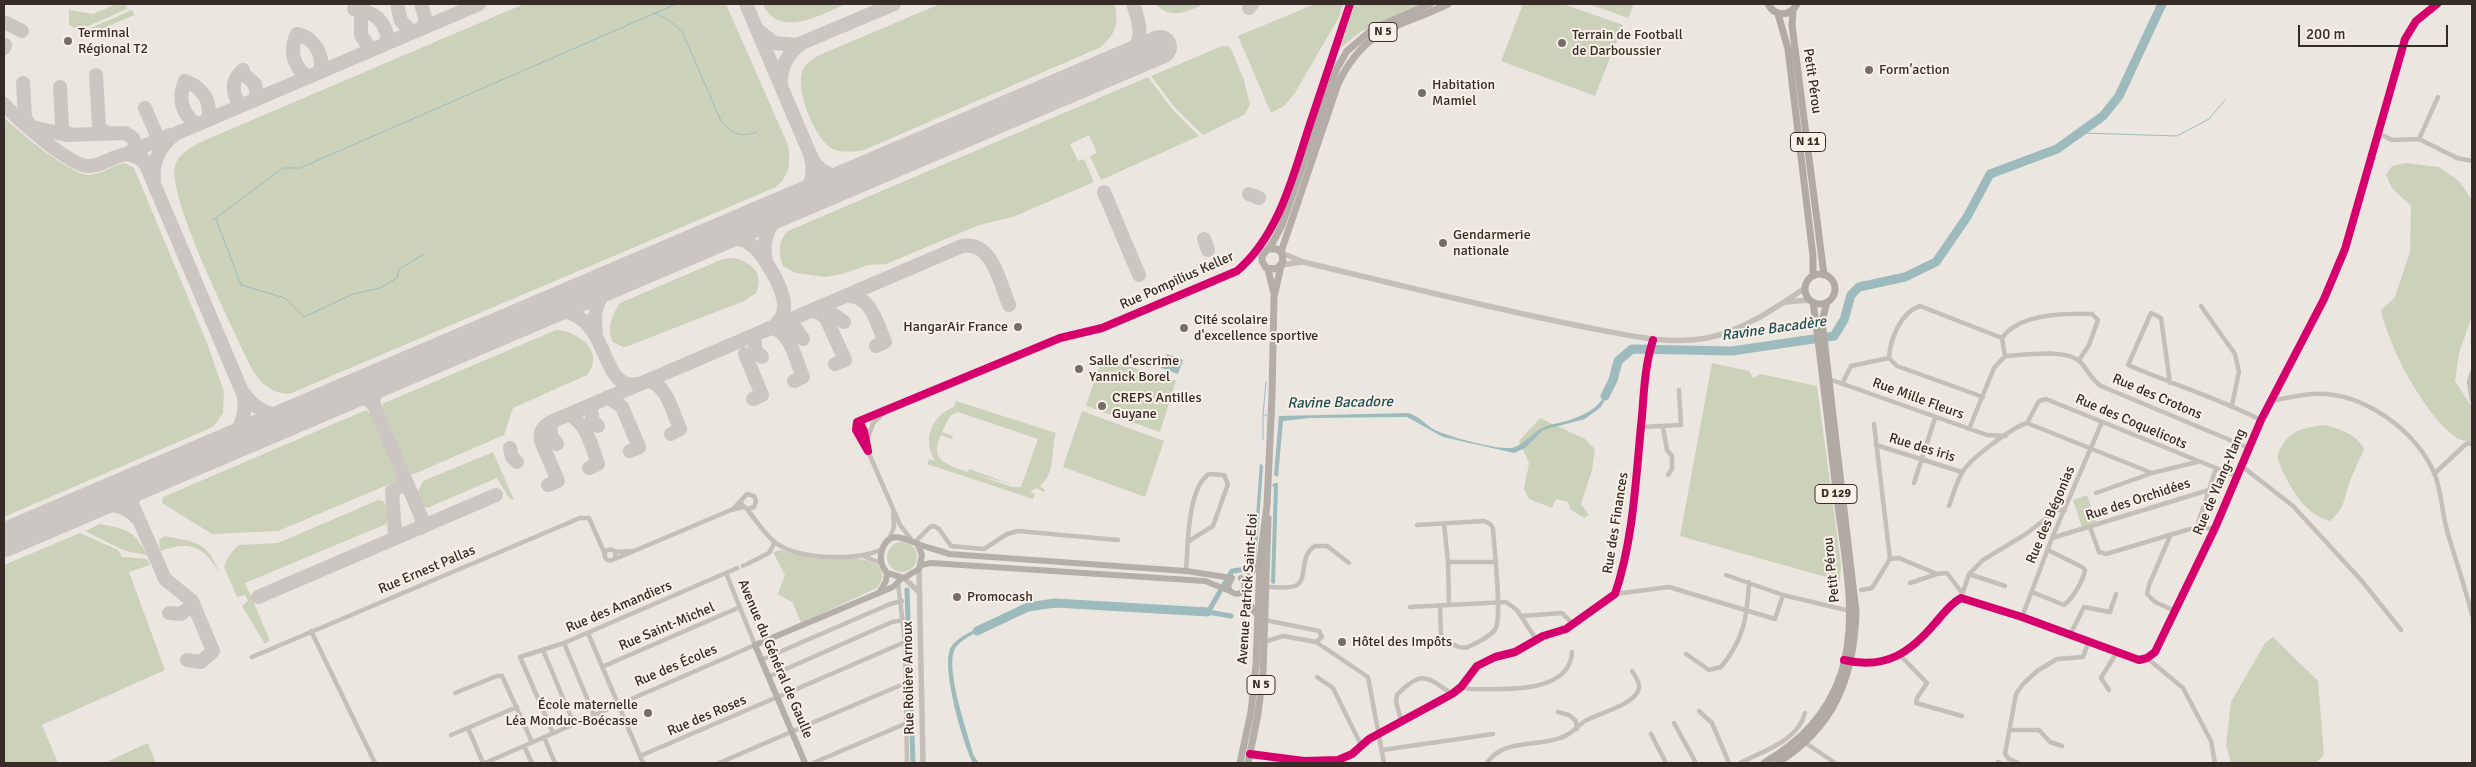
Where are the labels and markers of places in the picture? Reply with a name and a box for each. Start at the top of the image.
place label: Terminal Régional T2 [78,25,148,58]
place label: Terrain de Football de Darboussier [1572,27,1683,59]
marker: Terminal Régional T2 [62,35,74,47]
marker: Terrain de Football de Darboussier [1556,37,1568,49]
place label: Form'action [1879,62,1950,78]
marker: Form'action [1863,64,1875,76]
place label: Habitation Mamiel [1432,77,1495,110]
marker: Habitation Mamiel [1416,87,1428,99]
place label: Gendarmerie nationale [1453,227,1531,260]
marker: Gendarmerie nationale [1437,237,1449,249]
place label: Cité scolaire d'excellence sportive [1194,312,1318,344]
place label: HangarAir France [903,319,1008,335]
marker: HangarAir France [1012,321,1024,333]
marker: Cité scolaire d'excellence sportive [1178,322,1190,334]
place label: Salle d'escrime Yannick Borel [1089,353,1179,386]
marker: Salle d'escrime Yannick Borel [1073,363,1085,375]
place label: CREPS Antilles Guyane [1112,390,1202,422]
marker: CREPS Antilles Guyane [1096,400,1108,412]
place label: Promocash [967,589,1033,605]
marker: Promocash [951,591,963,603]
place label: Hôtel des Impôts [1352,634,1452,650]
marker: Hôtel des Impôts [1336,636,1348,648]
place label: École maternelle Léa Monduc-Boécasse [505,697,638,730]
marker: École maternelle Léa Monduc-Boécasse [642,707,654,719]

